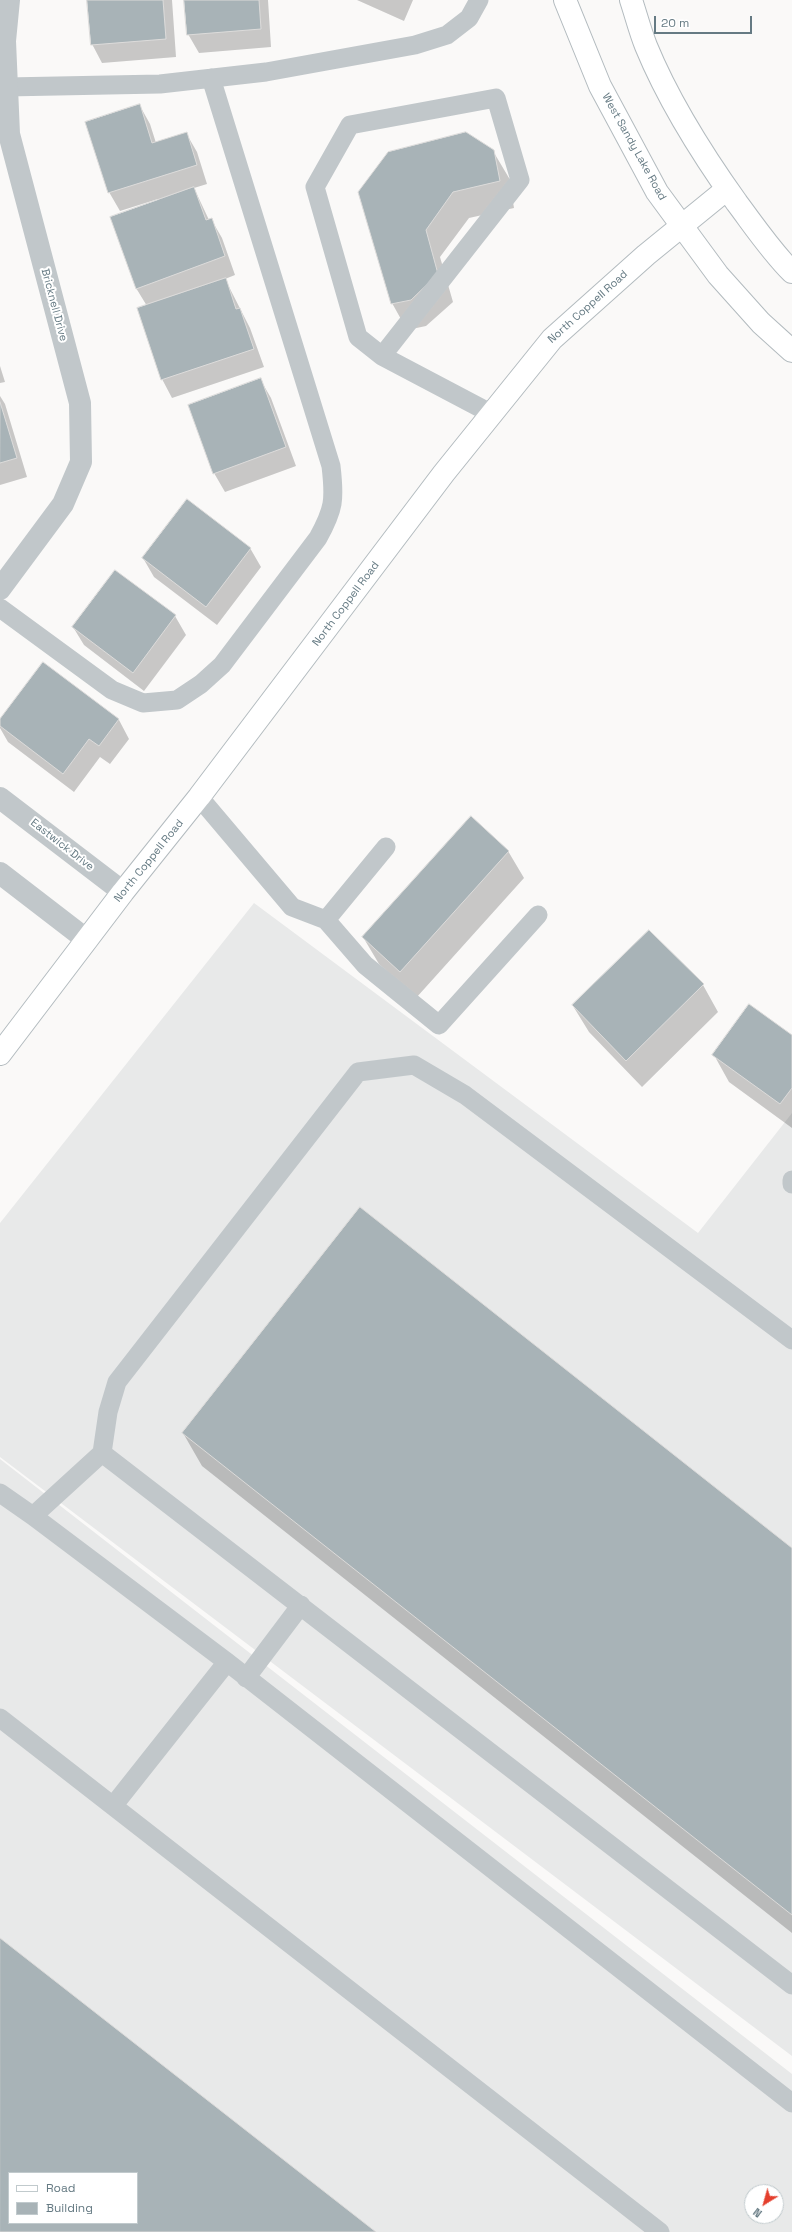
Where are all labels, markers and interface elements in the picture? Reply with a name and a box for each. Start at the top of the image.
scale bar [656,8,754,34]
text: 20 m [661,15,689,31]
street label: West Sandy Lake Road [599,91,669,203]
street label: Bricknell Drive [38,267,70,343]
street label: North Coppell Road [545,268,631,346]
street label: North Coppell Road [310,559,382,649]
street label: Eastwick Drive [28,816,96,874]
street label: North Coppell Road [112,817,186,905]
legend [8,2172,138,2224]
text: Road [46,2180,75,2196]
north arrow [744,2184,784,2224]
text: Building [46,2200,93,2216]
text: N [750,2205,765,2221]

